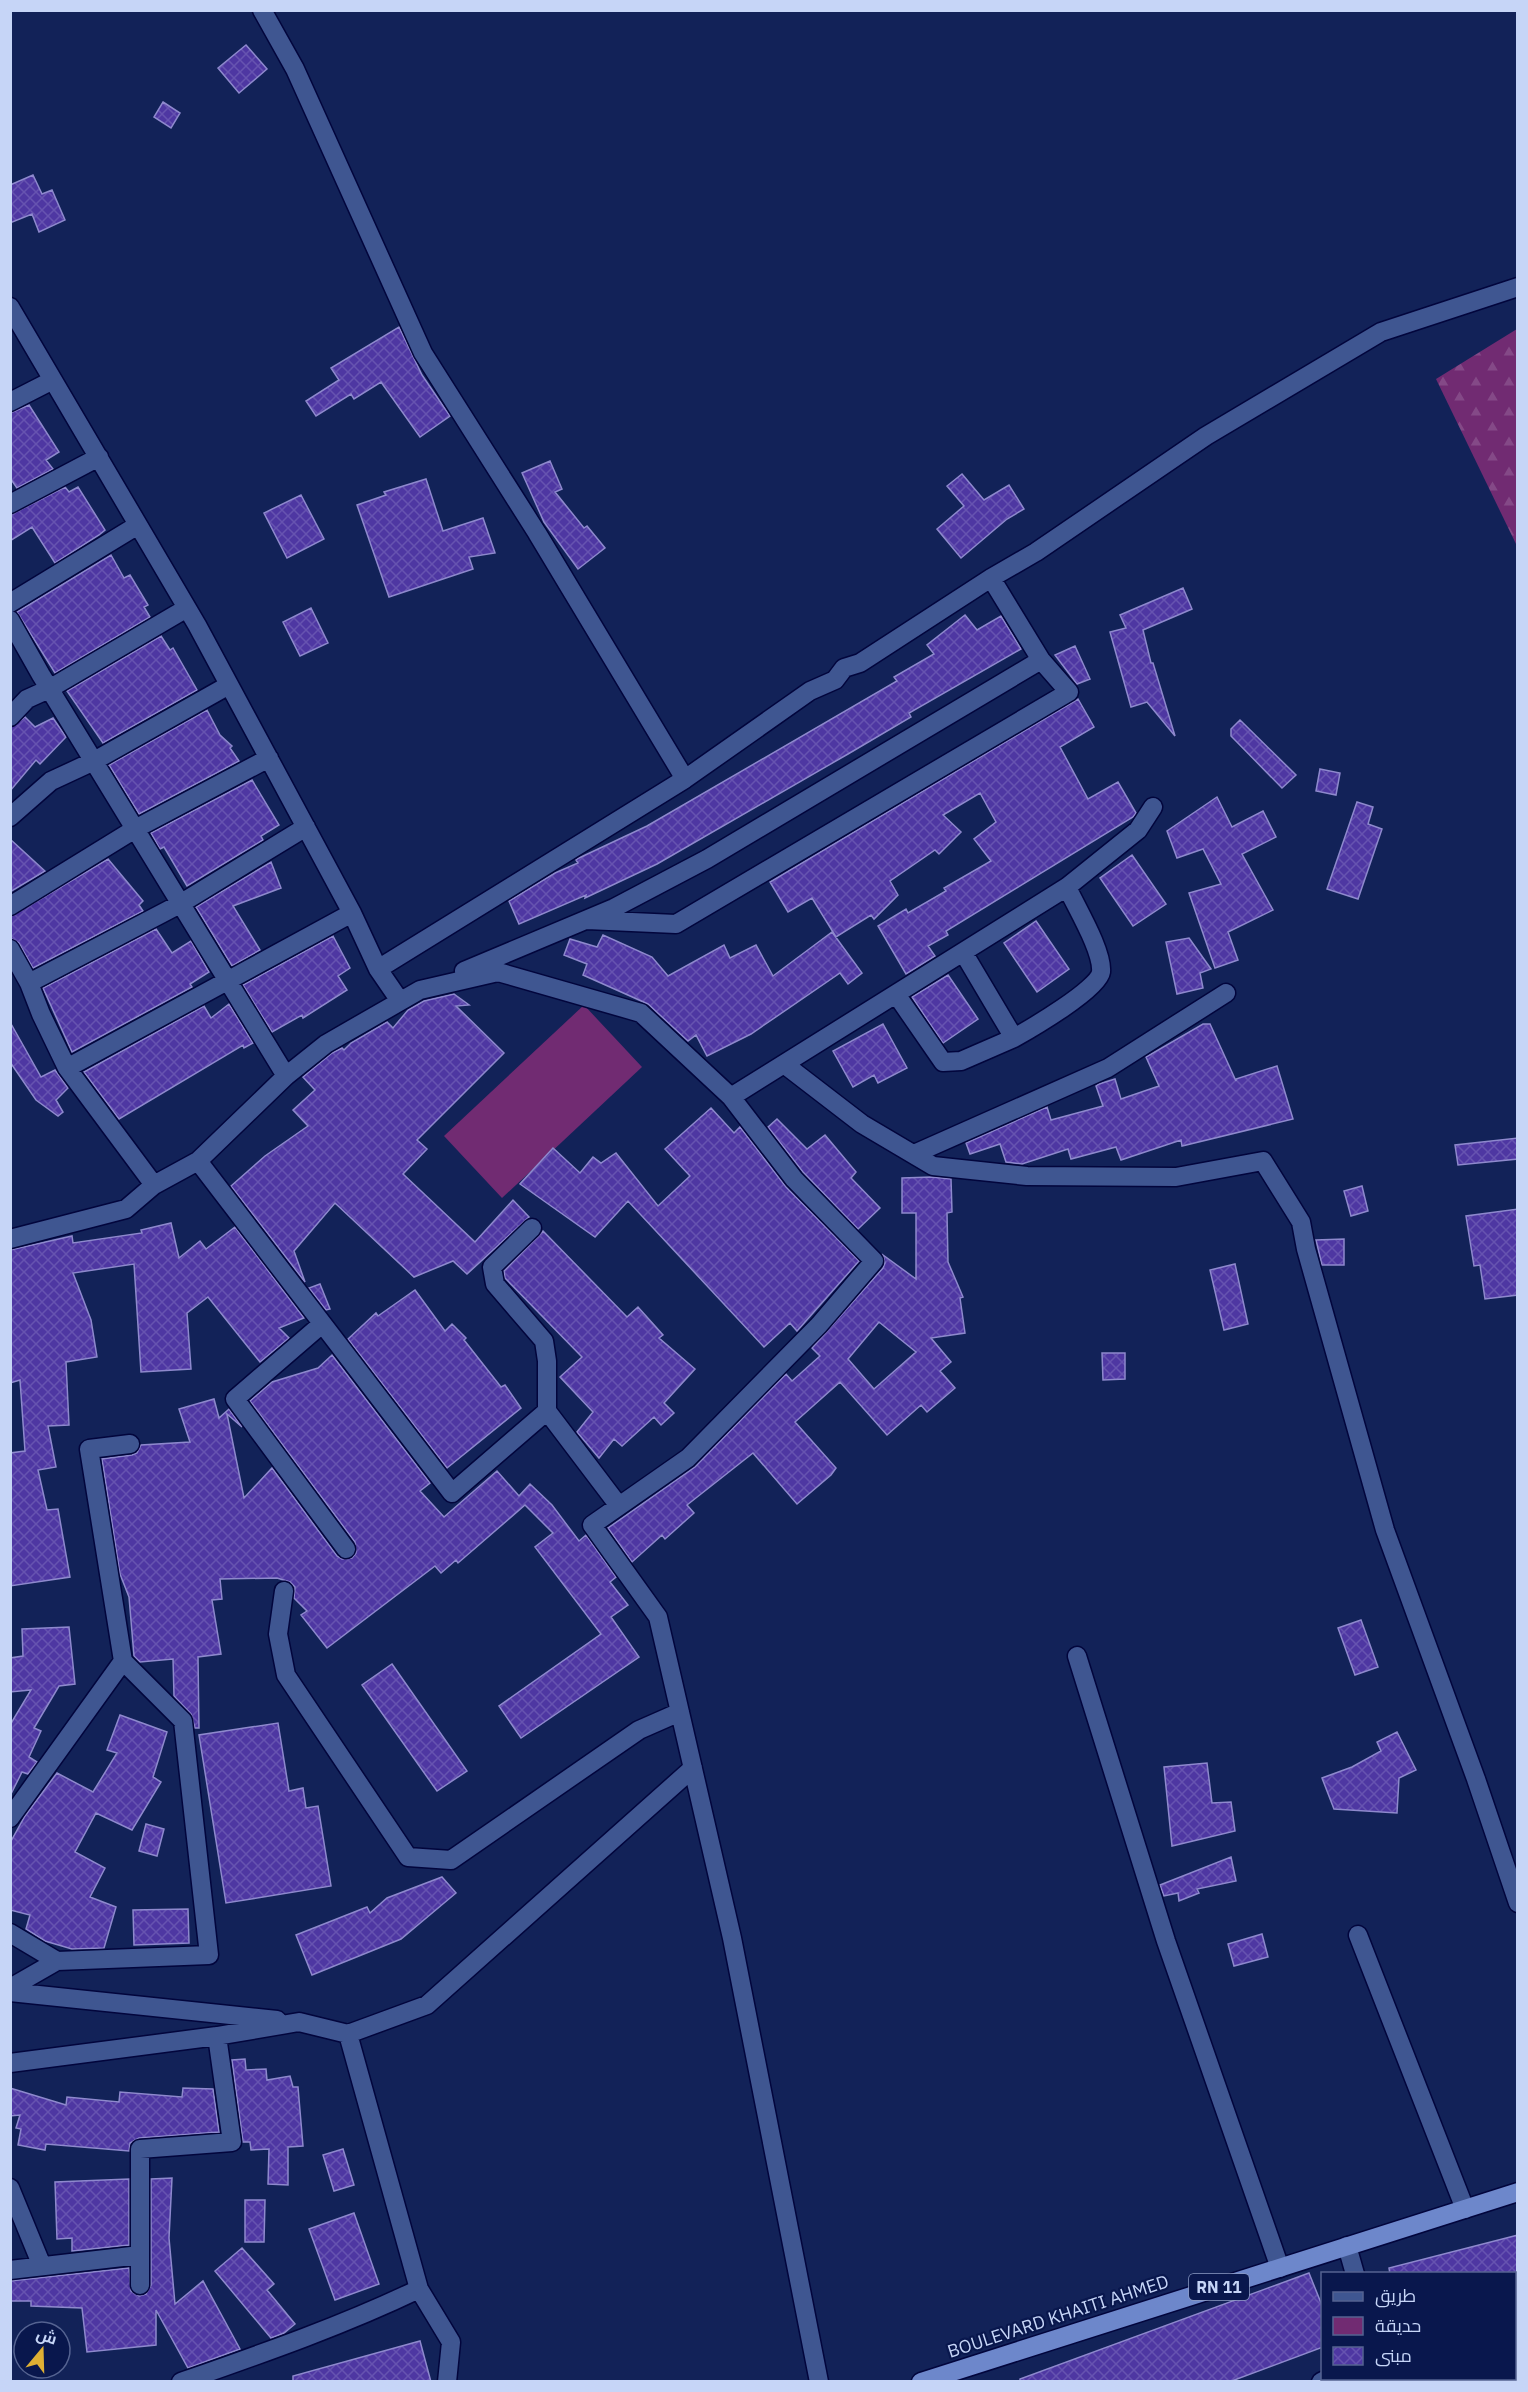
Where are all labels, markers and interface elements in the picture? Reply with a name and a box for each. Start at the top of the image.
street label: BOULEVARD KHAITI AHMED [944,2269,1172,2363]
legend [1321,2272,1516,2380]
road number: RN 11 [1189,2274,1249,2300]
text: طريق [1375,2284,1416,2308]
text: حديقة [1375,2314,1421,2337]
north arrow [12,2320,72,2380]
text: ش [34,2323,60,2349]
text: مبنى [1375,2344,1412,2367]

